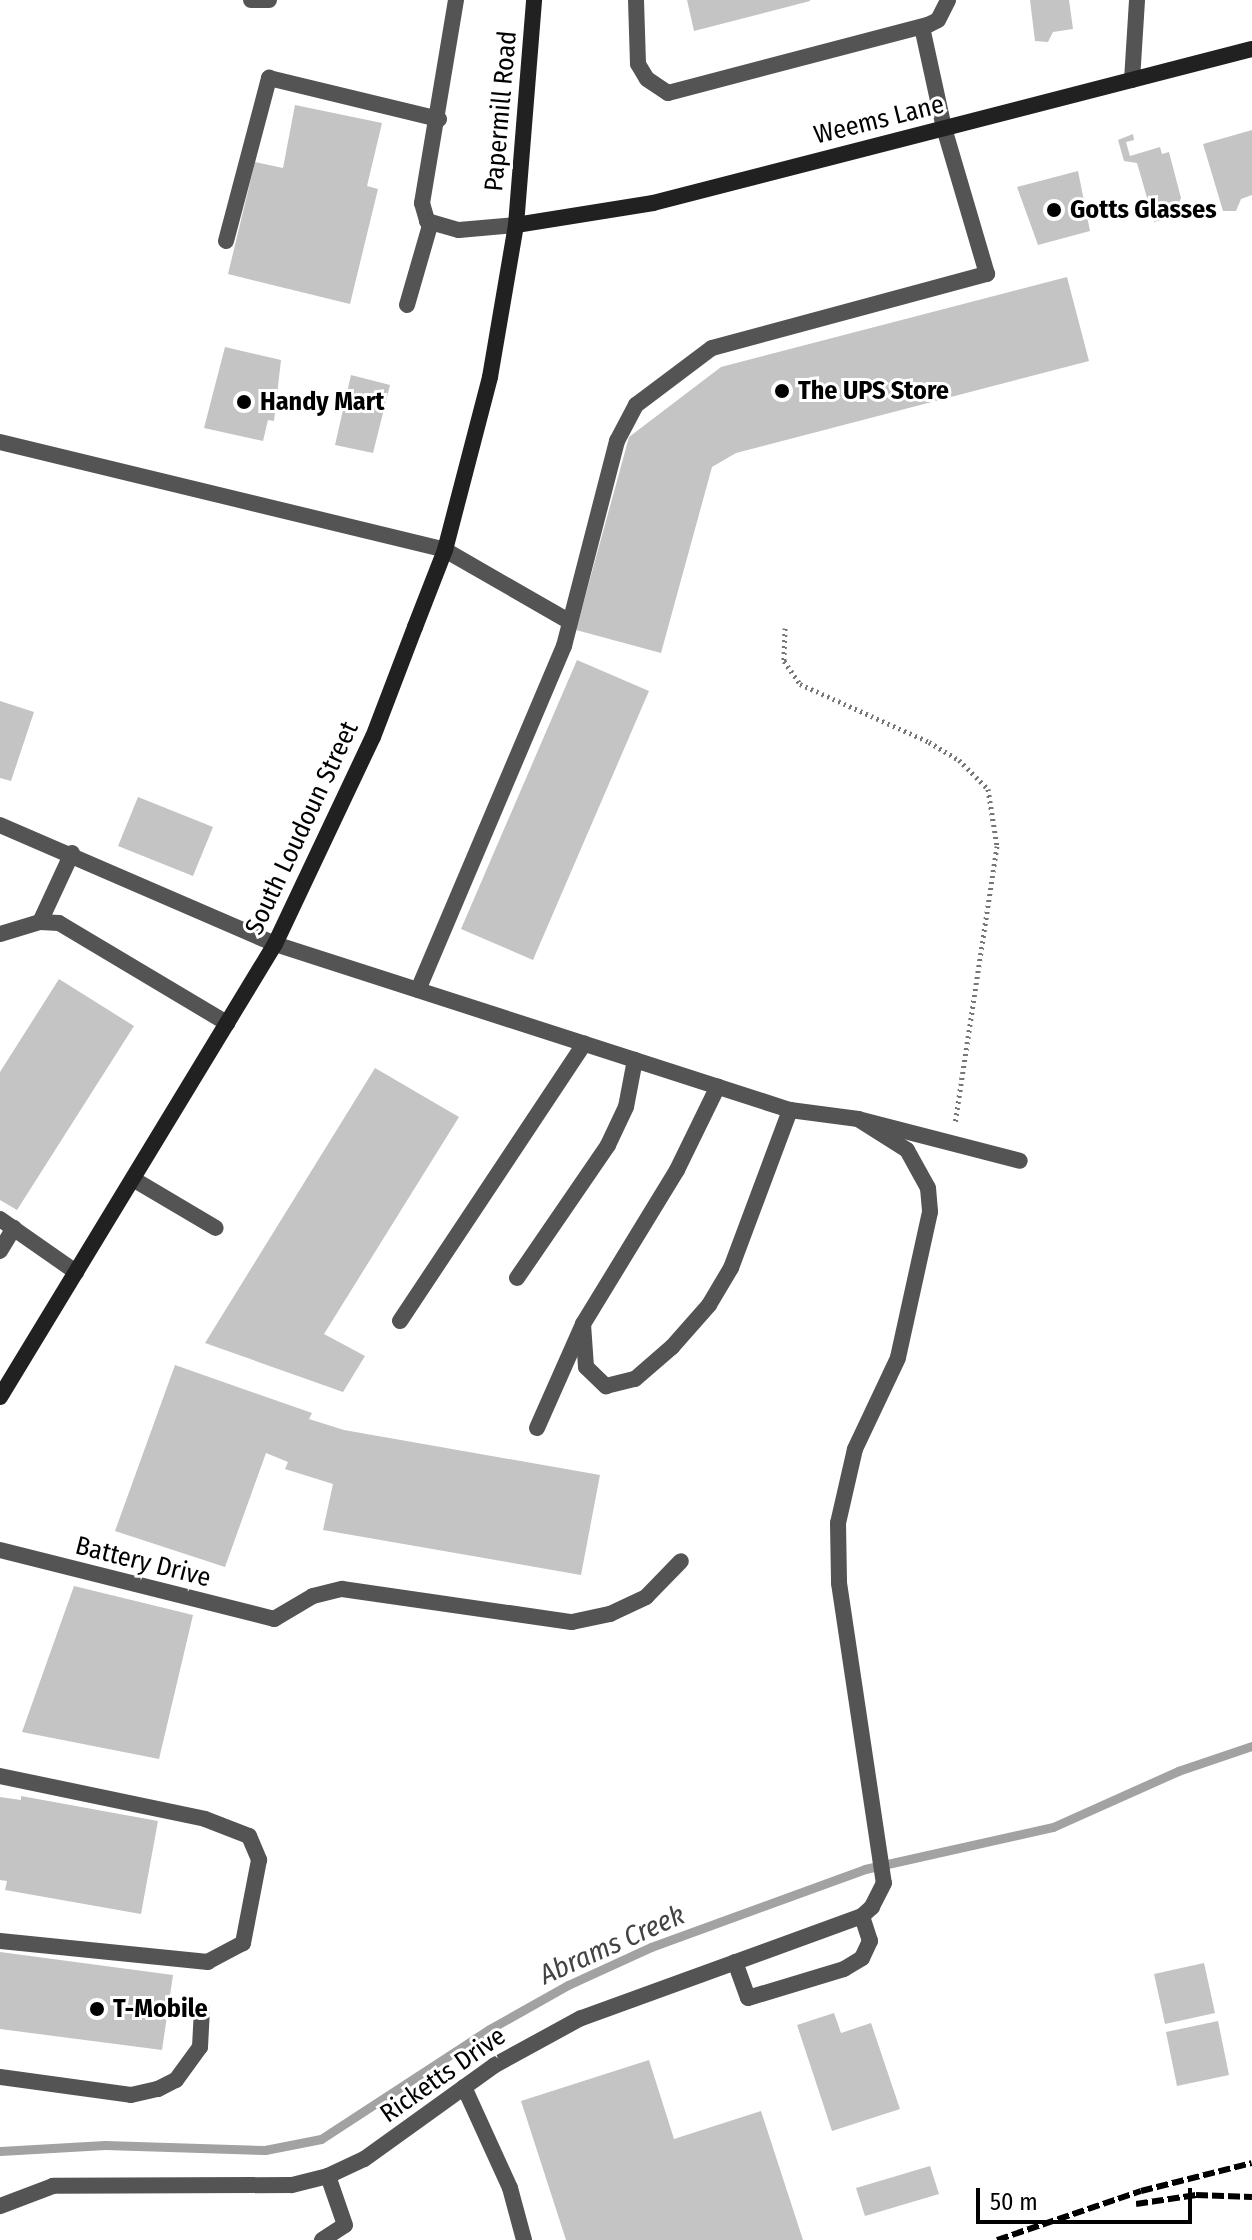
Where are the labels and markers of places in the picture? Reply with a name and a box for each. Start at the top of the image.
place label: Gotts Glasses [1070,194,1217,226]
marker: Gotts Glasses [1045,201,1063,219]
place label: The UPS Store [798,375,949,407]
marker: The UPS Store [773,382,791,400]
place label: Handy Mart [260,386,384,418]
marker: Handy Mart [235,393,253,411]
place label: T-Mobile [113,1993,208,2025]
marker: T-Mobile [88,2000,106,2018]

